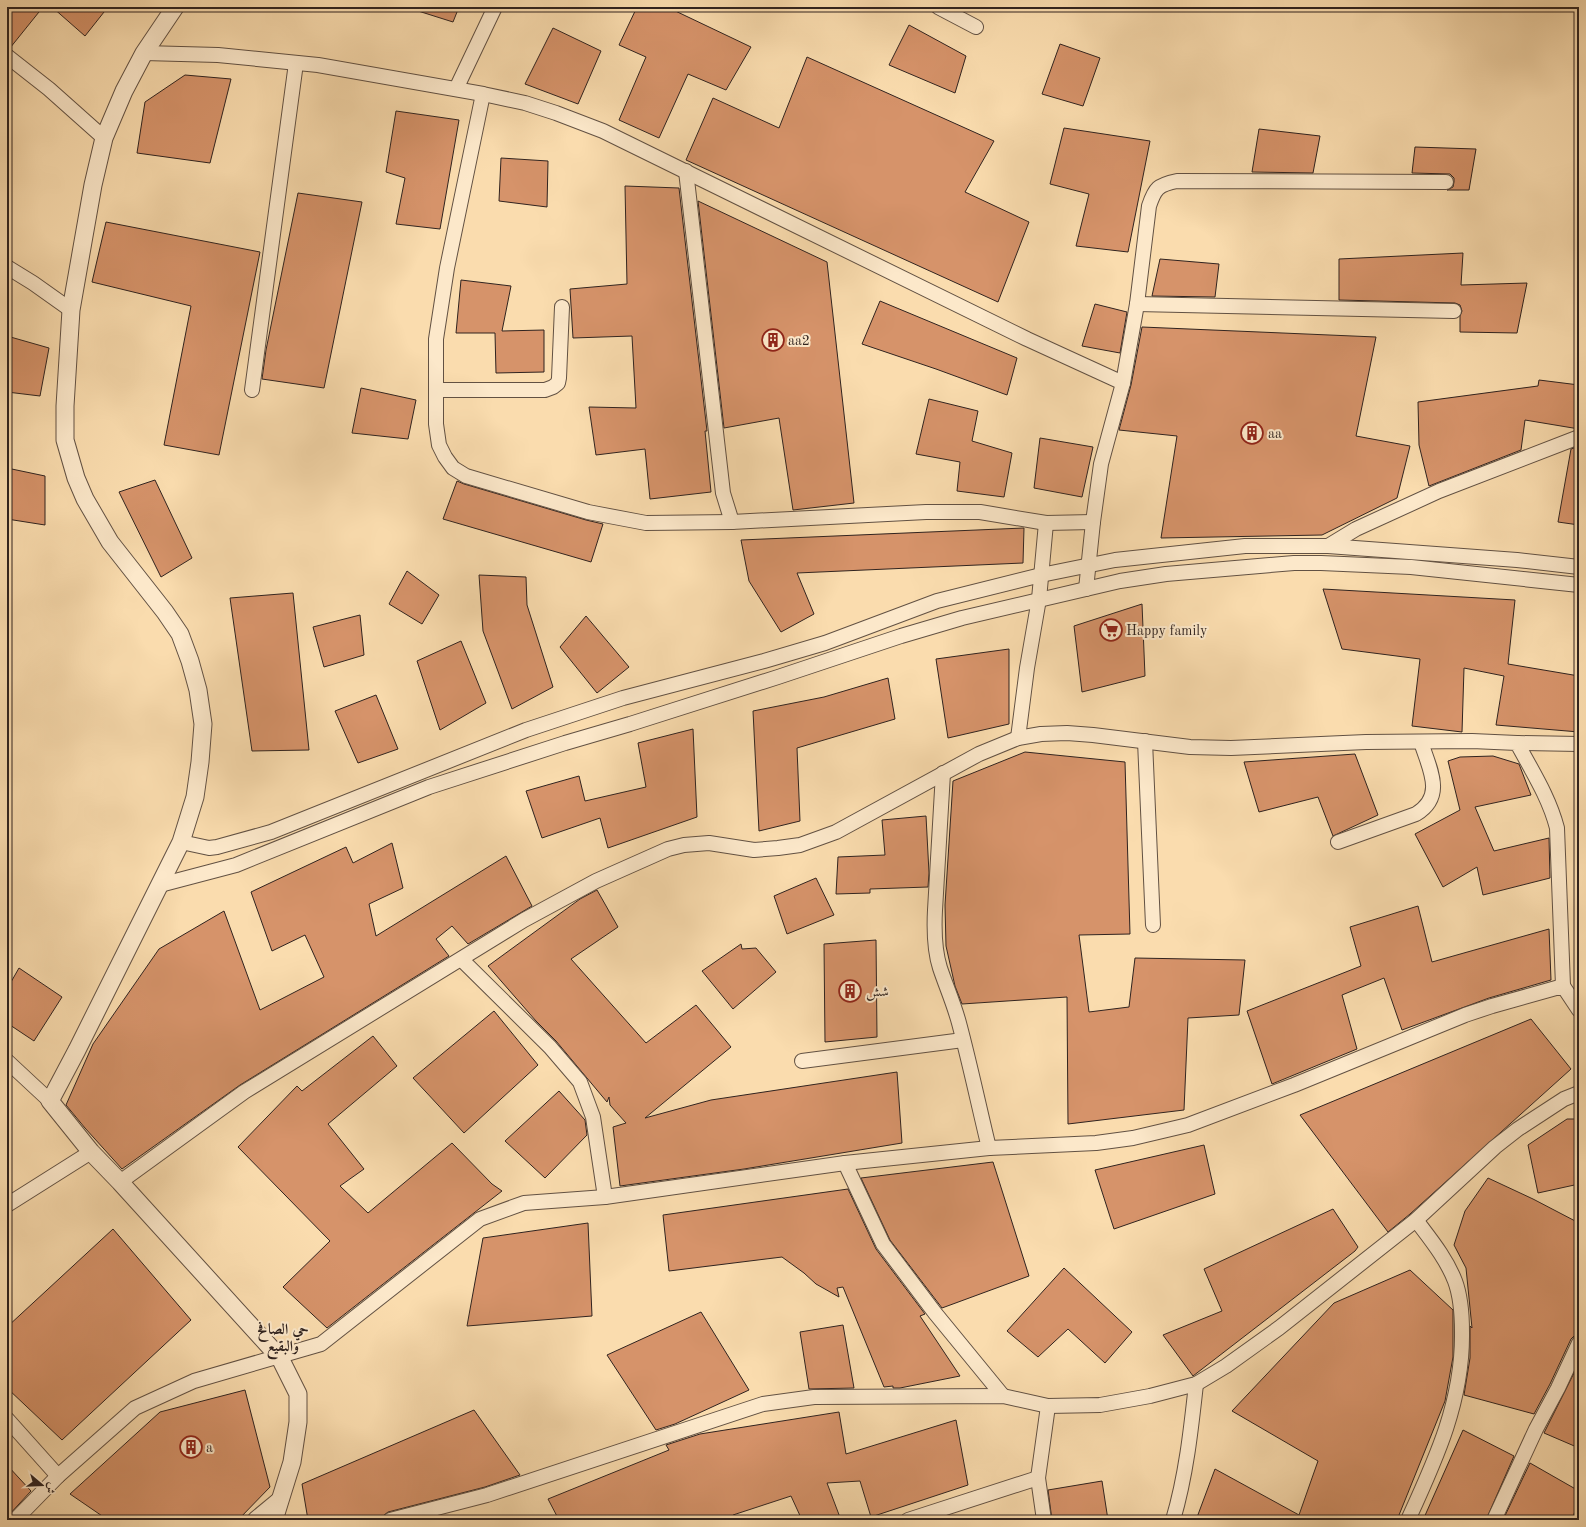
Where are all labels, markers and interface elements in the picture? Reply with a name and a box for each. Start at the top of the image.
building icon: aa2 [760,327,786,353]
place label: aa2 [788,334,810,348]
building icon: aa [1239,420,1265,446]
place label: aa [1268,427,1282,441]
supermarket icon: Happy family [1098,617,1124,643]
place label: Happy family [1126,624,1208,638]
building icon: شش [837,978,863,1004]
place label: شش [866,985,889,1001]
district label: حي الصافح والبقيع [257,1321,309,1360]
building icon: a [178,1434,204,1460]
place label: a [206,1441,213,1455]
north arrow [22,1465,62,1505]
text: ش [43,1481,57,1495]

